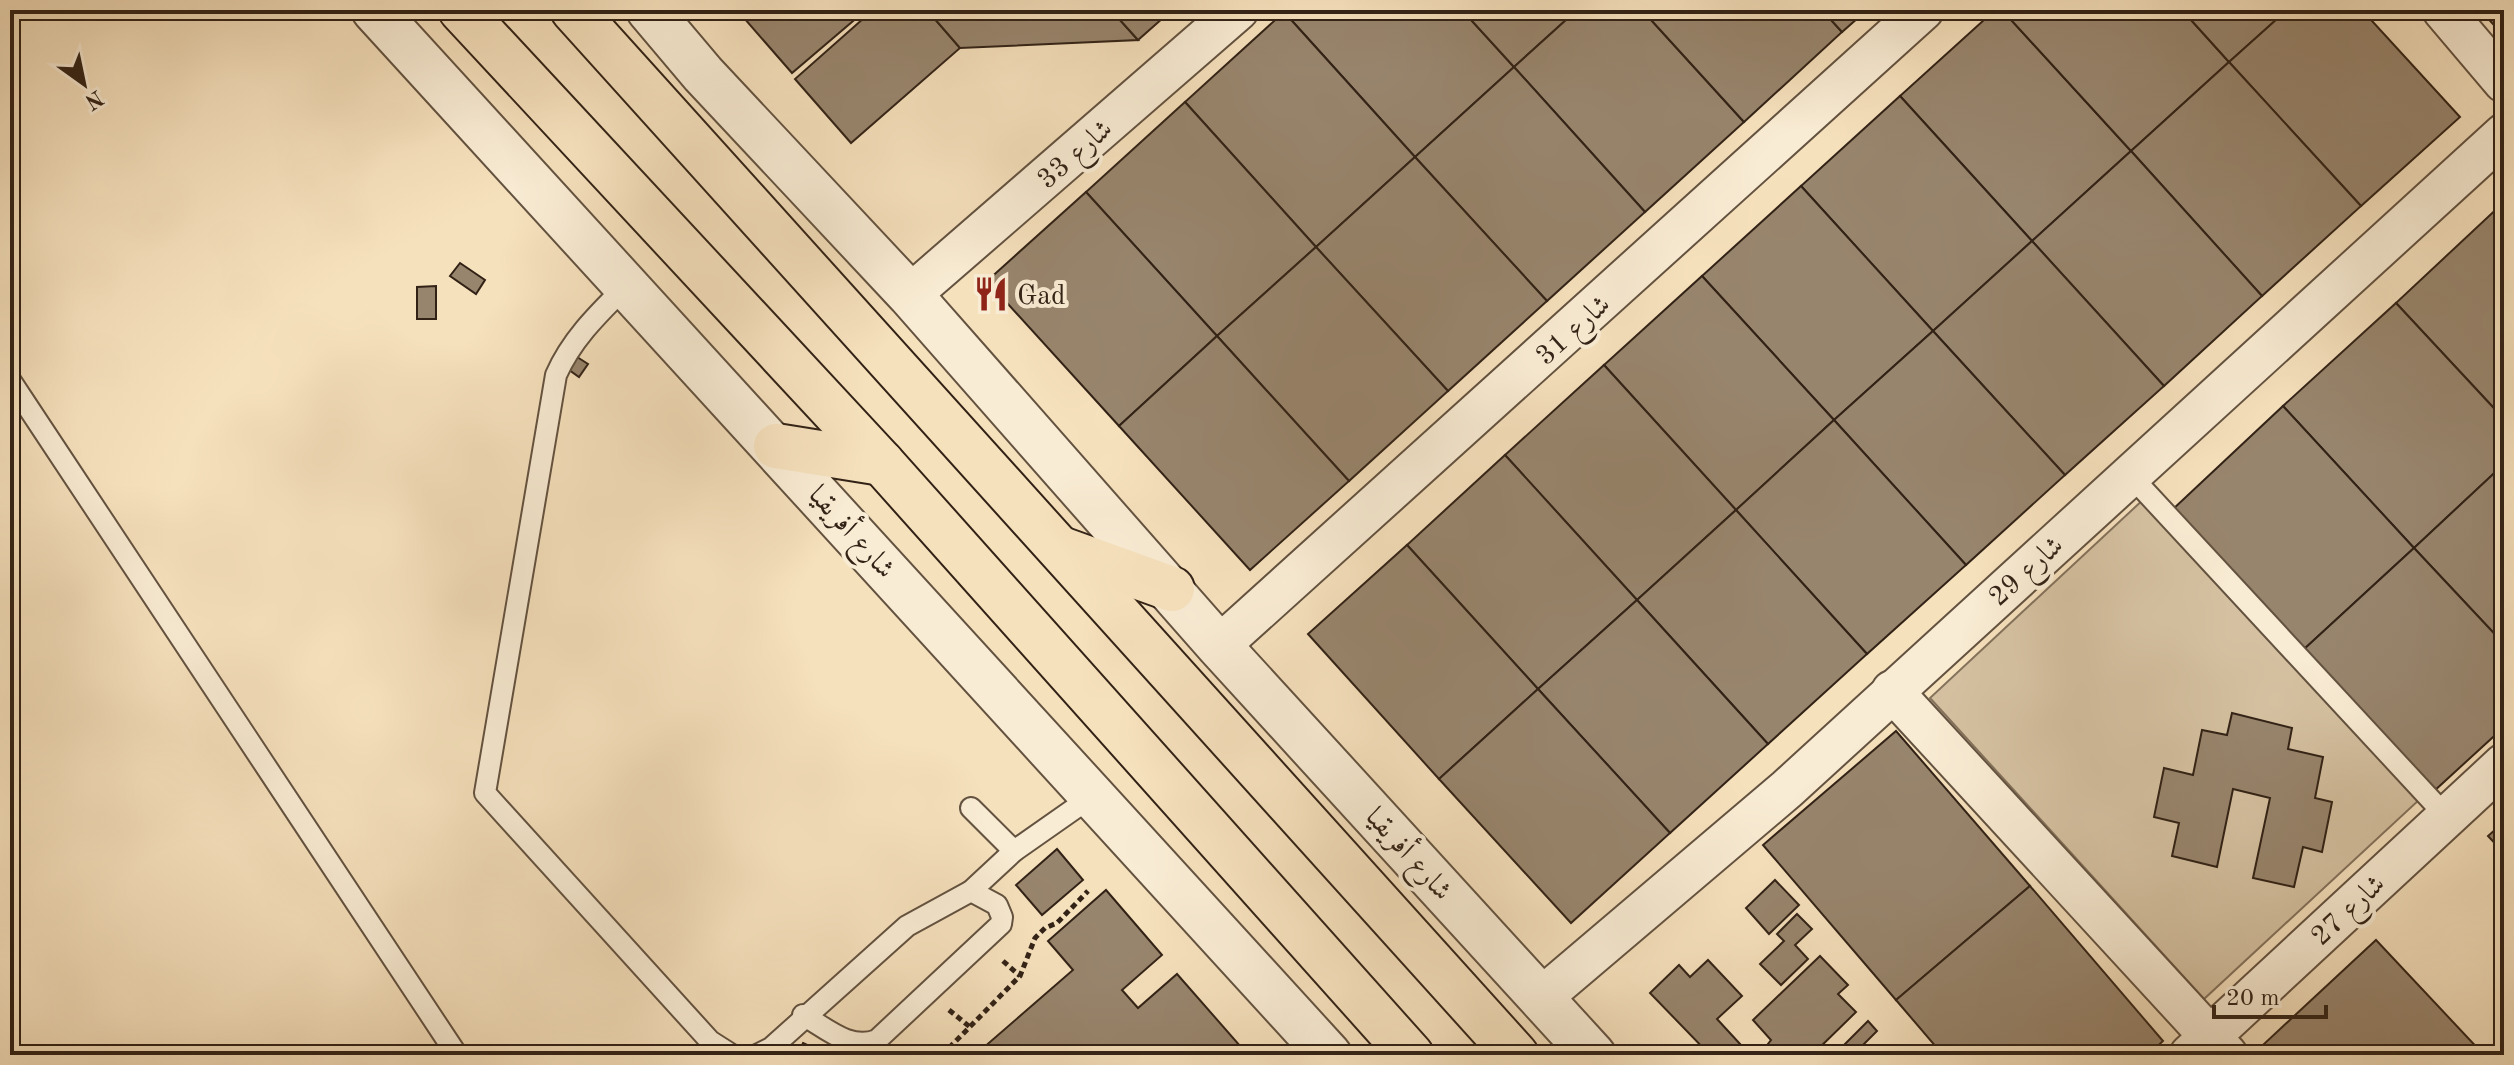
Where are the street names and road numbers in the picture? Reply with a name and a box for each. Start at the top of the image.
street label: شارع 33 [1033,116,1123,200]
street label: شارع 31 [1532,291,1621,377]
street label: شارع أفريقيا [797,476,905,589]
street label: شارع 29 [1985,532,2074,618]
street label: شارع أفريقيا [1354,798,1462,911]
street label: شارع 27 [2307,871,2396,957]

